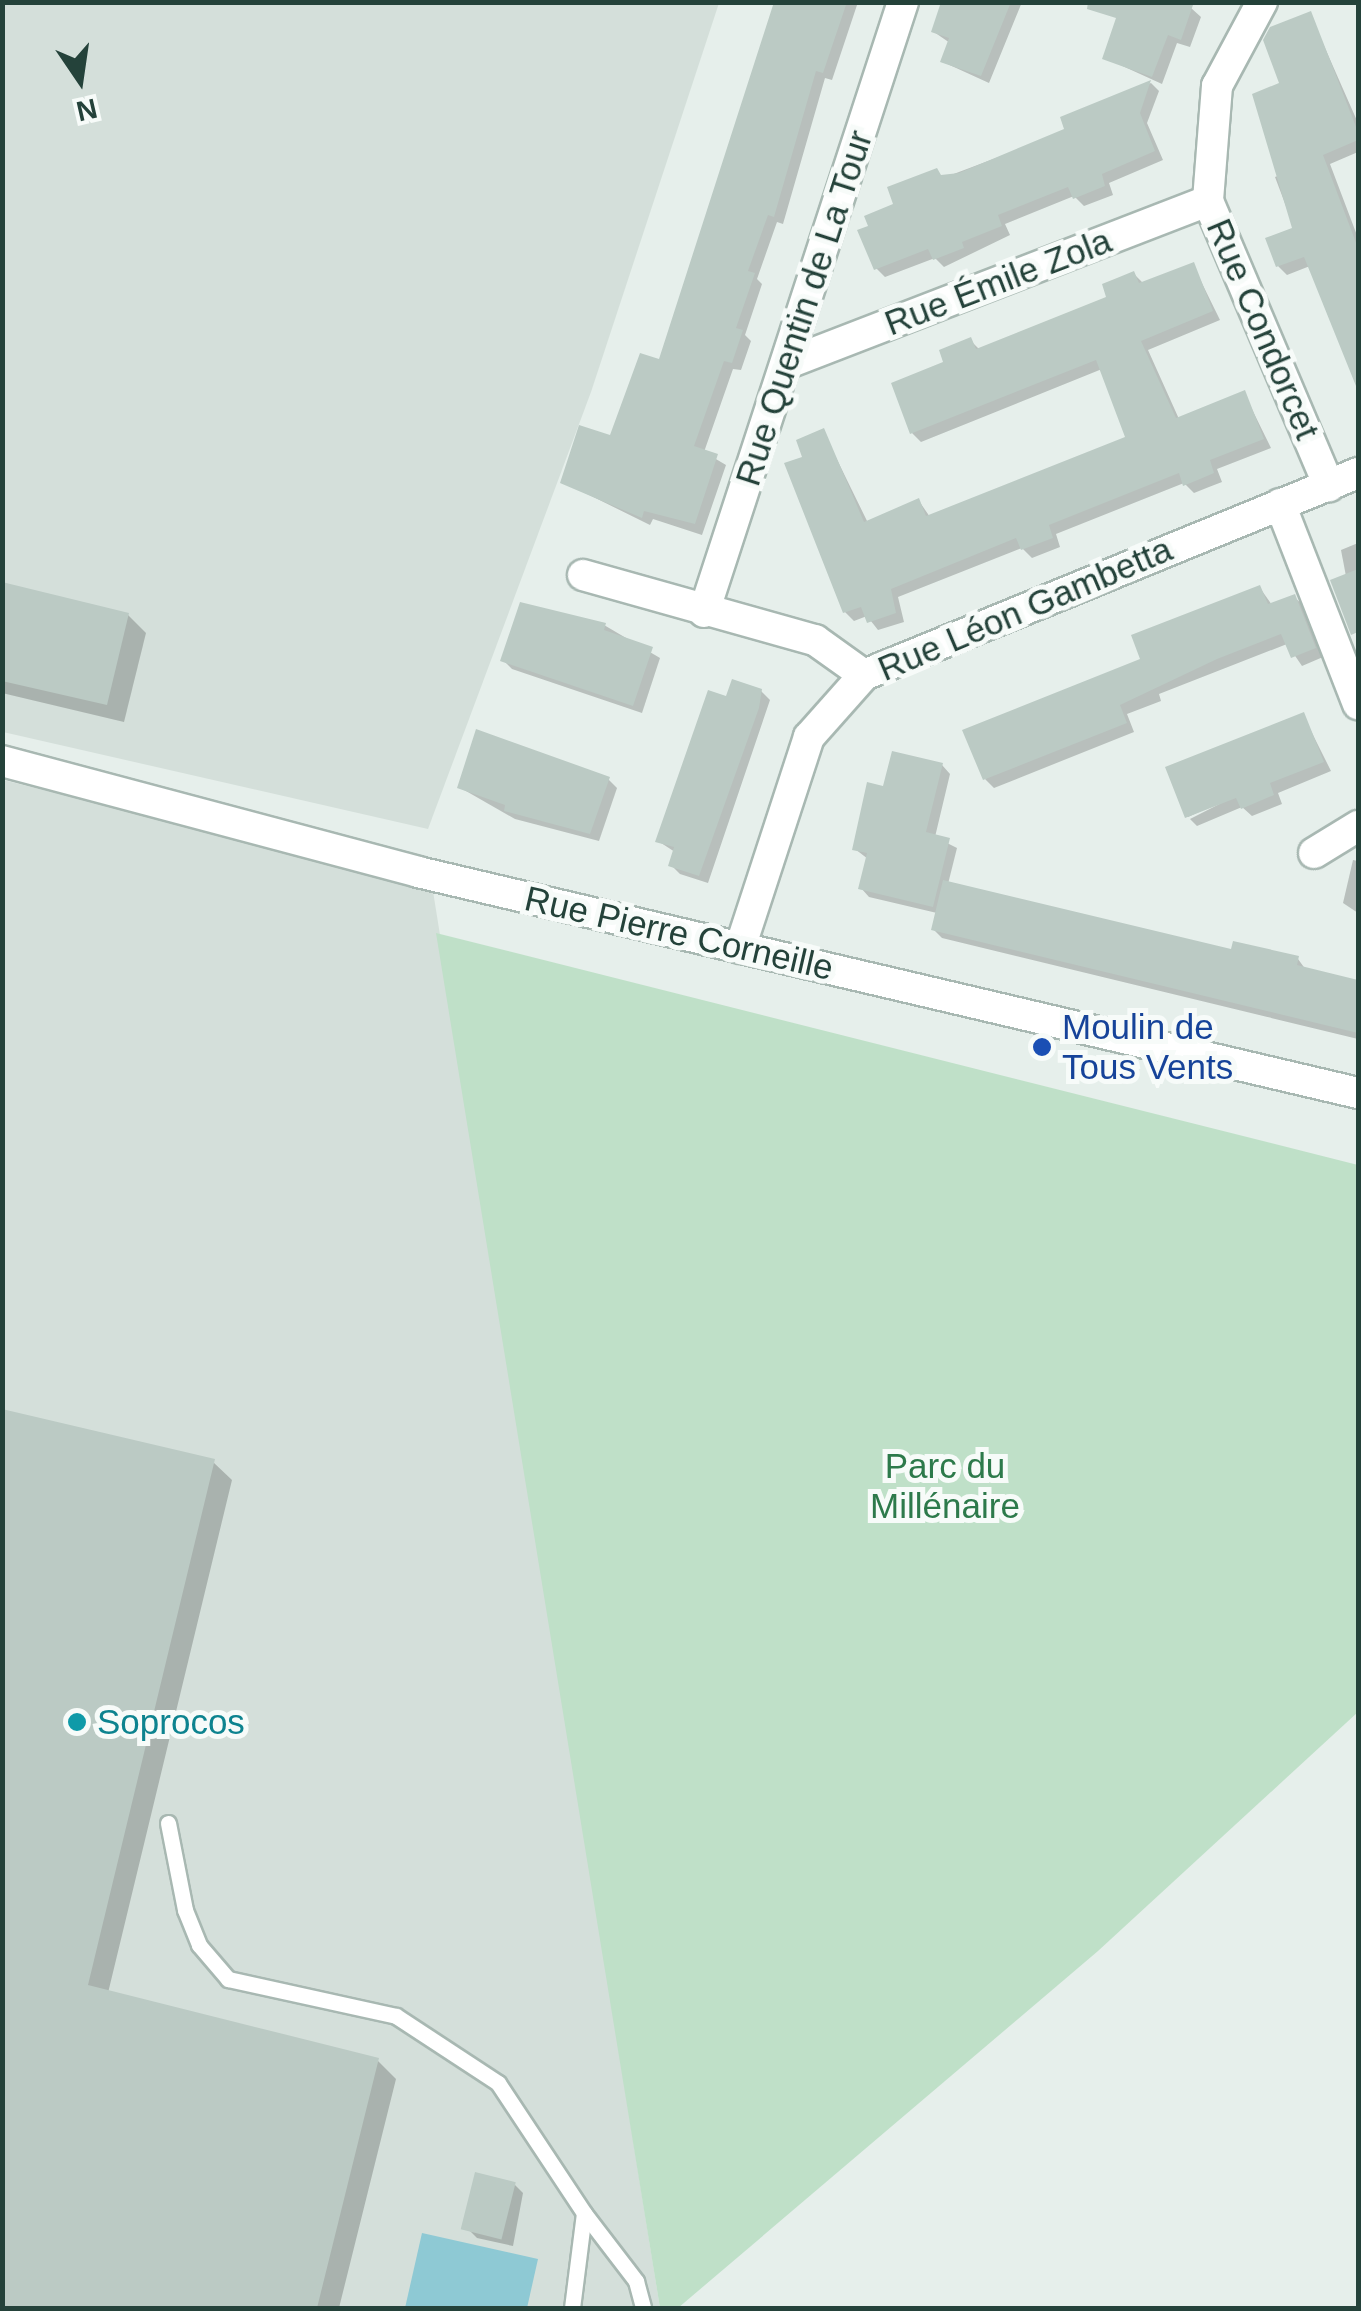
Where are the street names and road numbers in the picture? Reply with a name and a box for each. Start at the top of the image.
street label: Rue Quentin de La Tour [727,125,881,491]
street label: Rue Condorcet [1198,212,1328,446]
street label: Rue Émile Zola [879,220,1117,344]
street label: Rue Léon Gambetta [872,528,1178,690]
street label: Rue Pierre Corneille [521,877,837,989]

